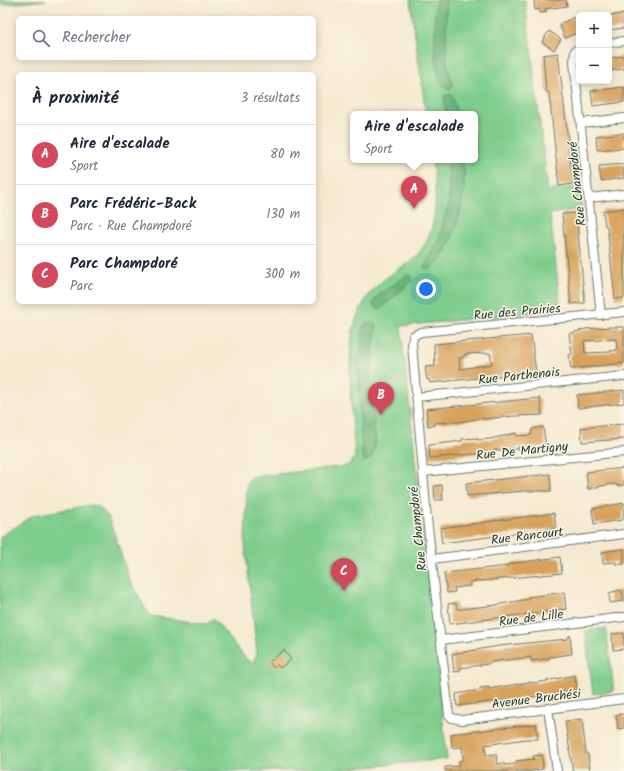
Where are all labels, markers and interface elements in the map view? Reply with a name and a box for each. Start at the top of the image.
map controls [576,12,612,84]
button: + [576,12,612,48]
search box [16,16,316,60]
text: Rechercher [62,26,130,50]
icon: search [30,27,52,49]
button: − [576,48,612,84]
text: À proximité [32,85,119,112]
text: 3 résultats [241,88,300,109]
popup [350,111,478,163]
text: Aire d'escalade [364,115,464,139]
text: Aire d'escalade [70,132,170,156]
text: Sport [364,139,393,160]
street label: Rue Champdoré [562,139,592,227]
text: A [41,144,49,165]
text: 80 m [270,144,300,165]
text: Sport [70,156,98,177]
pin: A [401,176,427,209]
text: Parc Frédéric-Back [70,192,196,216]
text: B [41,204,49,225]
text: 130 m [266,204,300,225]
text: Parc · Rue Champdoré [70,216,191,237]
text: Parc Champdoré [70,252,177,276]
text: C [41,264,49,285]
text: 300 m [264,264,300,285]
text: Parc [70,276,93,297]
your location [416,279,436,299]
street label: Rue des Prairies [473,298,562,327]
street label: Rue Parthenais [477,362,561,391]
pin: B [368,382,394,415]
street label: Rue De Martigny [475,436,570,467]
street label: Rue Champdoré [403,484,433,572]
street label: Rue Rancourt [490,522,566,551]
pin: C [331,558,357,591]
street label: Rue de Lille [498,604,565,633]
street label: Avenue Bruchési [491,684,583,715]

